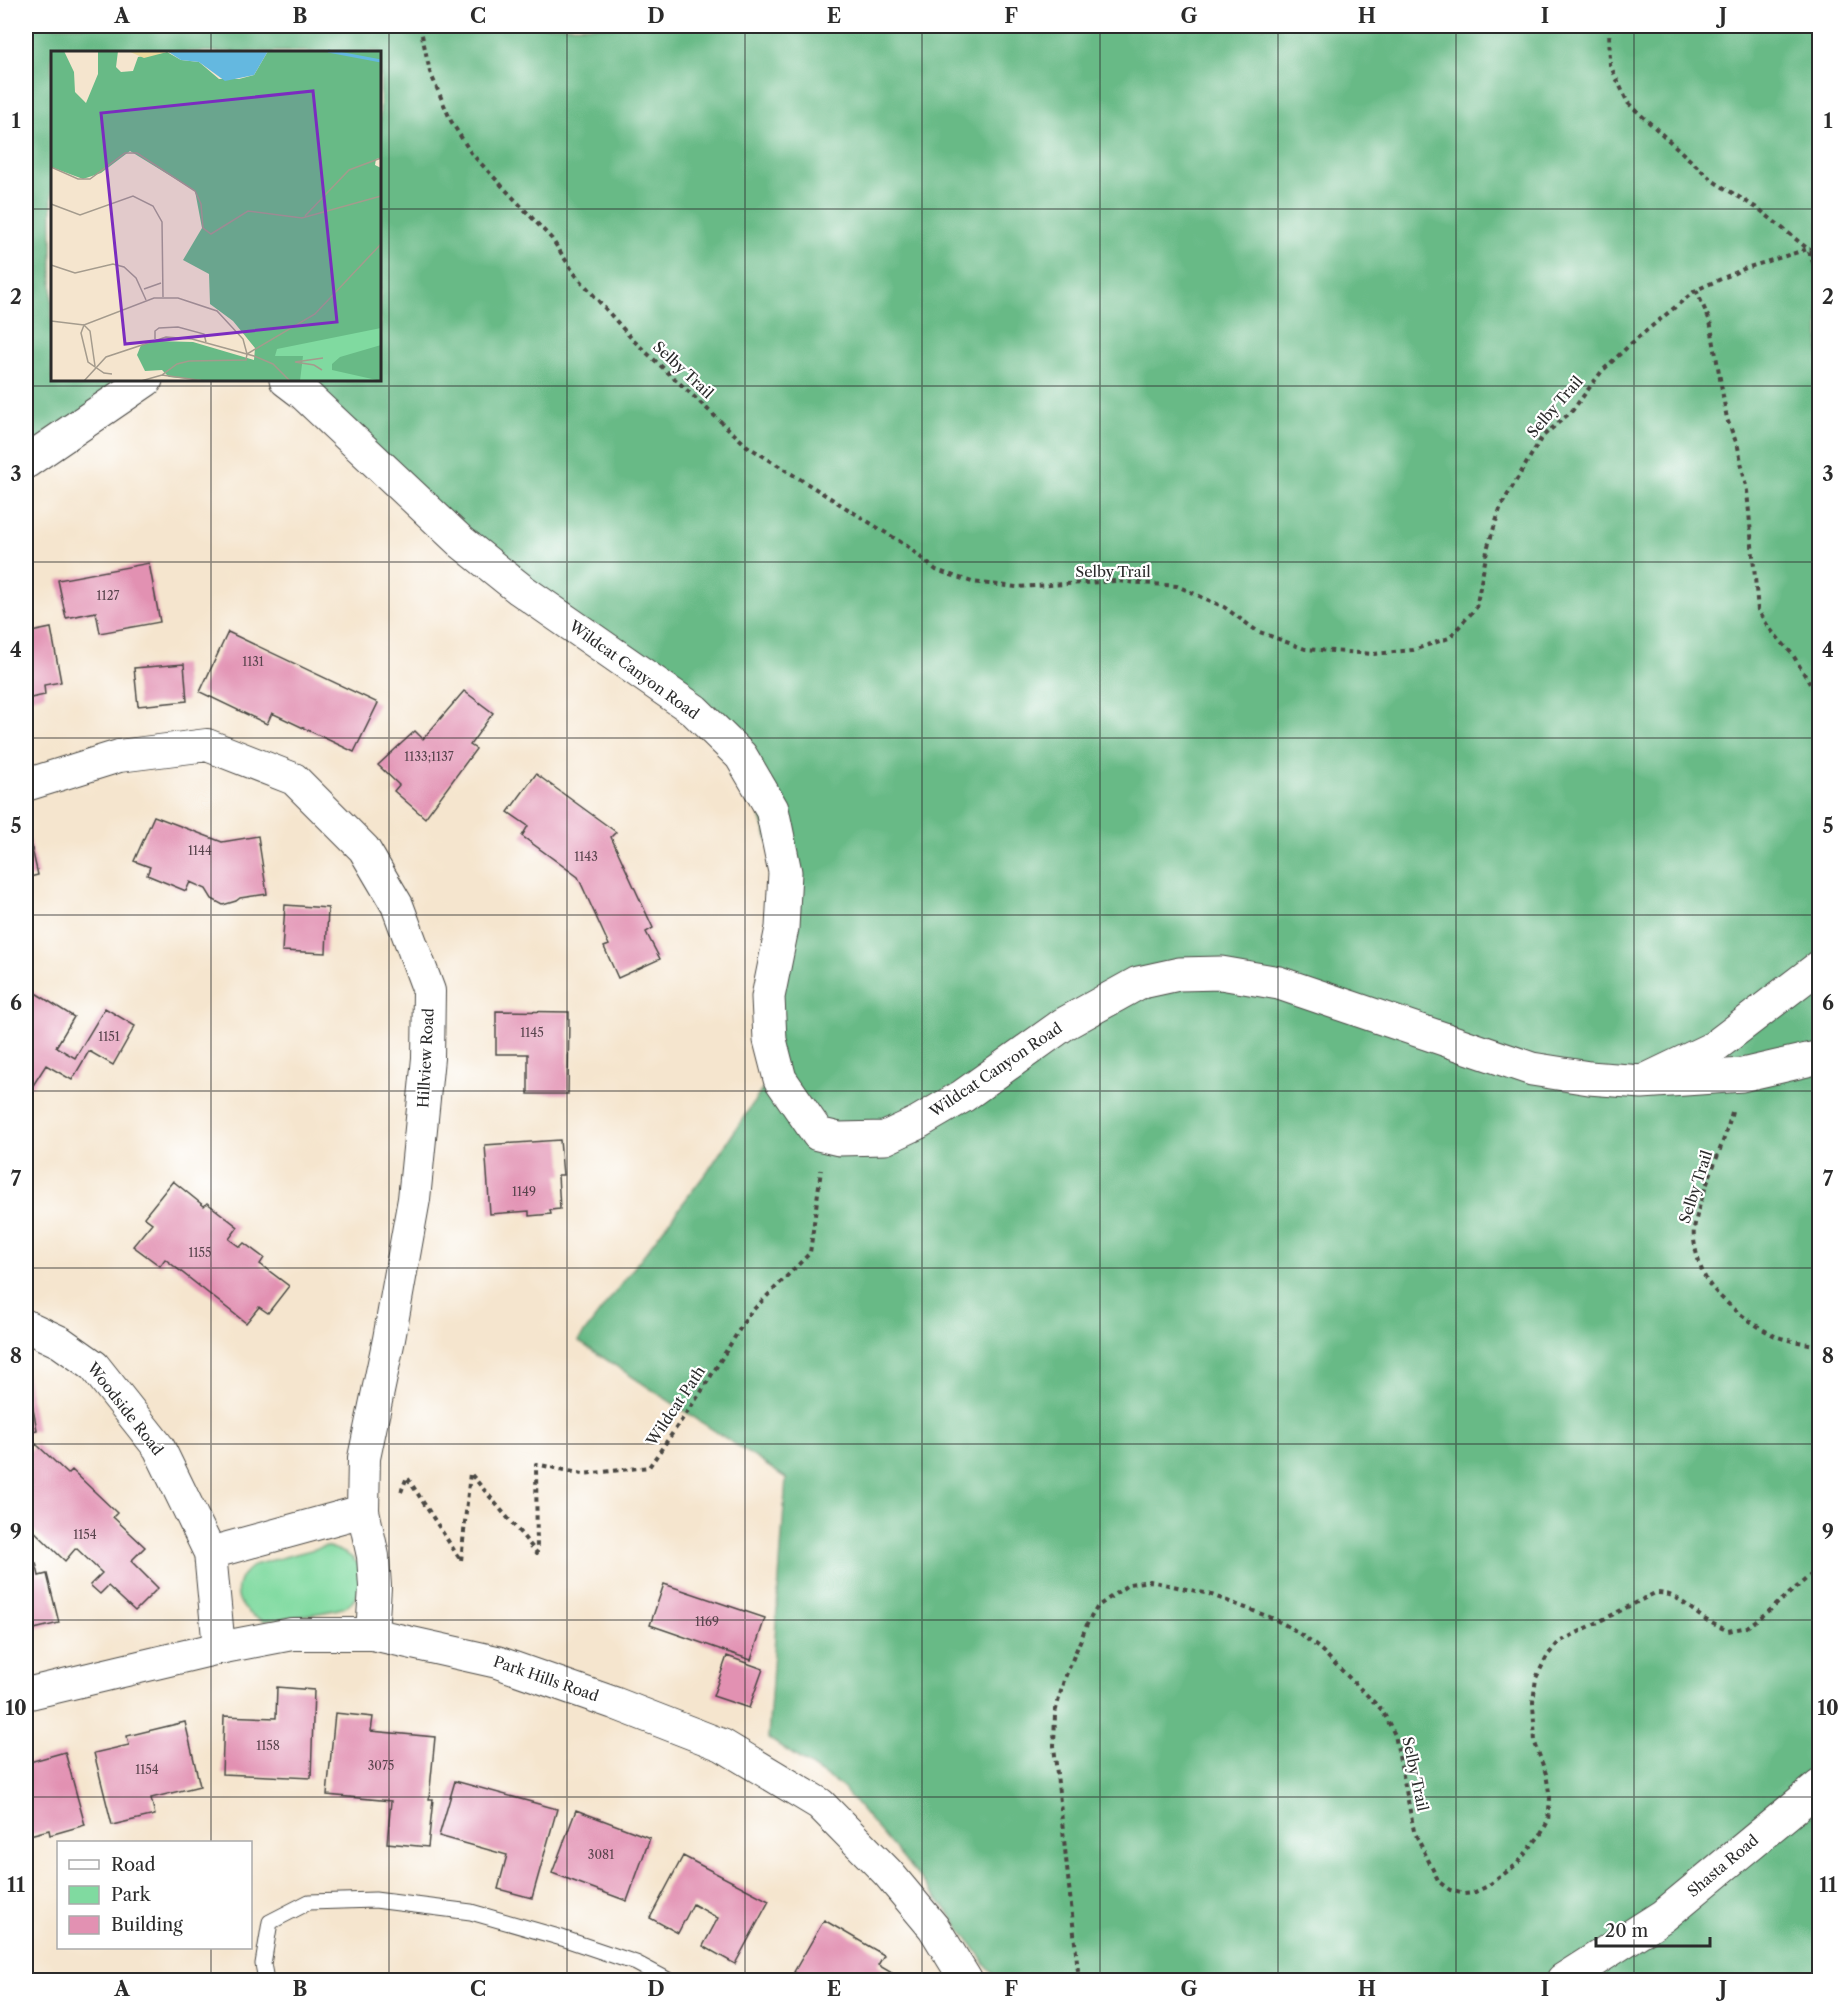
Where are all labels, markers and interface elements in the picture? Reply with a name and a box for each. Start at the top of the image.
text: A [113,4,130,28]
text: B [293,4,308,28]
text: C [470,4,486,28]
text: D [647,4,665,28]
text: E [827,4,841,28]
text: F [1004,4,1018,28]
text: G [1181,4,1198,28]
text: H [1358,4,1376,28]
text: I [1541,4,1549,28]
text: J [1715,4,1727,28]
inset map [51,51,381,381]
text: 1 [12,109,21,133]
text: 1 [1824,109,1833,133]
text: 2 [10,285,22,309]
text: 2 [1822,285,1834,309]
street label: Selby Trail [649,337,718,403]
street label: Selby Trail [1523,372,1587,441]
text: 3 [10,462,22,486]
text: 3 [1822,462,1834,486]
street label: Selby Trail [1075,562,1151,581]
house number: 1127 [97,588,120,603]
street label: Wildcat Canyon Road [565,616,703,723]
text: 4 [10,638,22,662]
text: 4 [1822,638,1834,662]
house number: 1131 [242,654,264,669]
house number: 1133;1137 [404,749,454,764]
text: 5 [10,814,22,838]
text: 5 [1822,814,1834,838]
house number: 1144 [188,843,212,858]
house number: 1143 [574,849,598,864]
text: 6 [10,991,22,1015]
text: 6 [1822,991,1834,1015]
street label: Hillview Road [413,1008,438,1108]
street label: Wildcat Canyon Road [925,1018,1066,1122]
house number: 1145 [520,1025,544,1040]
house number: 1151 [98,1029,120,1044]
street label: Selby Trail [1675,1147,1716,1226]
text: 7 [11,1167,22,1191]
text: 7 [1823,1167,1834,1191]
house number: 1149 [512,1184,536,1199]
house number: 1155 [188,1245,212,1260]
text: 8 [10,1344,22,1368]
text: 8 [1822,1344,1834,1368]
street label: Woodside Road [83,1358,167,1459]
street label: Wildcat Path [641,1362,710,1450]
text: 9 [10,1520,22,1544]
text: 9 [1822,1520,1834,1544]
house number: 1154 [73,1527,97,1542]
house number: 1169 [695,1614,719,1629]
street label: Park Hills Road [491,1652,601,1705]
text: 10 [5,1696,27,1720]
text: 10 [1817,1696,1839,1720]
street label: Selby Trail [1398,1735,1433,1813]
house number: 1158 [256,1738,280,1753]
house number: 3075 [368,1758,394,1773]
house number: 1154 [135,1762,159,1777]
street label: Shasta Road [1683,1830,1762,1901]
legend [57,1841,252,1949]
house number: 3081 [588,1847,614,1862]
text: Road [111,1854,156,1876]
text: 11 [7,1873,25,1897]
text: 11 [1819,1873,1837,1897]
text: Park [111,1884,152,1906]
scale bar [1596,1910,1710,1948]
text: Building [111,1914,183,1936]
text: 20 m [1605,1920,1649,1942]
text: A [113,1977,130,2001]
text: B [293,1977,308,2001]
text: C [470,1977,486,2001]
text: D [647,1977,665,2001]
text: E [827,1977,841,2001]
text: F [1004,1977,1018,2001]
text: G [1181,1977,1198,2001]
text: H [1358,1977,1376,2001]
text: I [1541,1977,1549,2001]
text: J [1715,1977,1727,2001]

